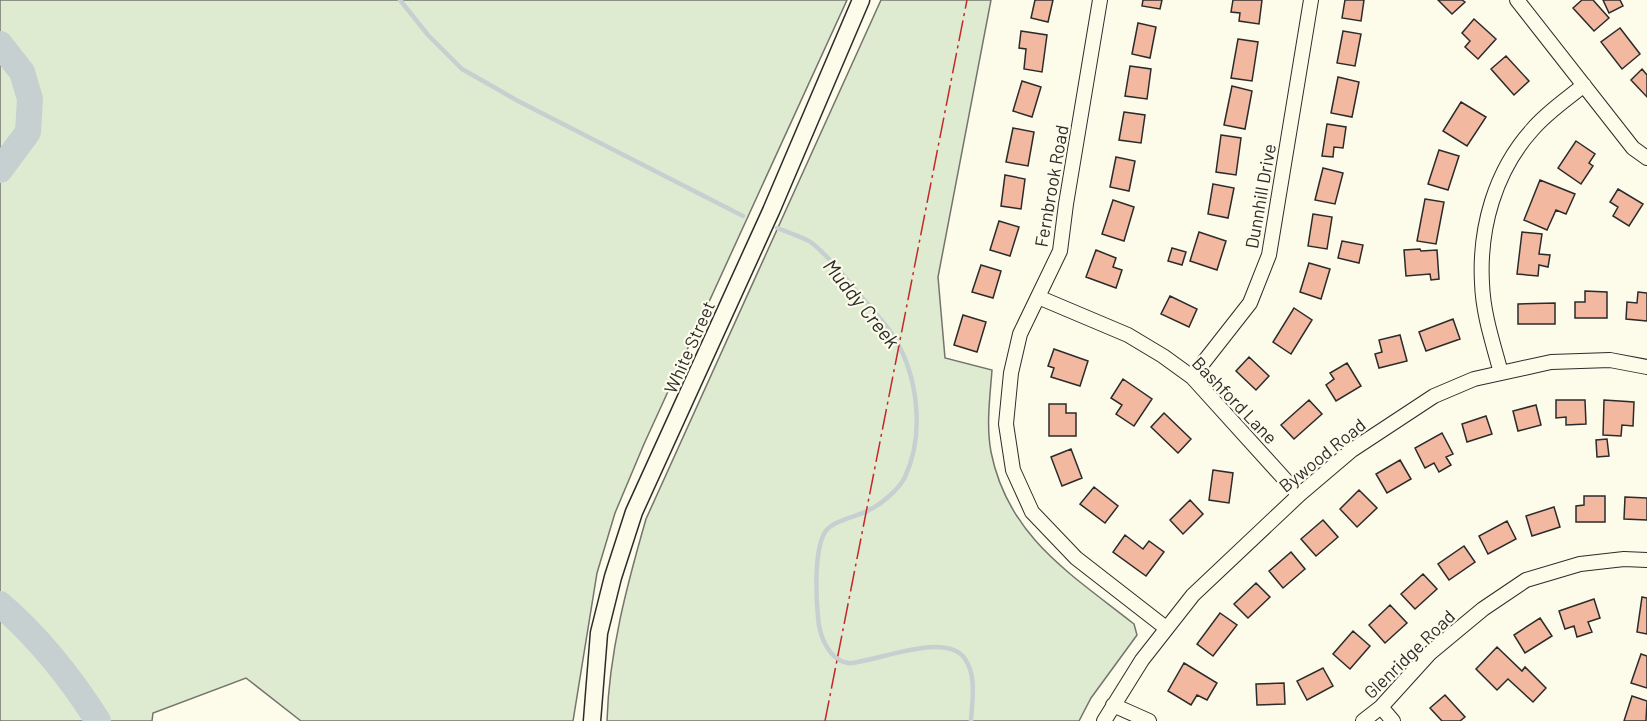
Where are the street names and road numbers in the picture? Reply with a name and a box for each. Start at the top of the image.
street label: Fernbrook Road [1029,123,1073,249]
street label: Dunnhill Drive [1240,142,1280,250]
street label: White Street [659,297,719,397]
street label: Bashford Lane [1188,352,1282,448]
street label: Bywood Road [1274,413,1370,497]
street label: Glenridge Road [1359,605,1459,703]

